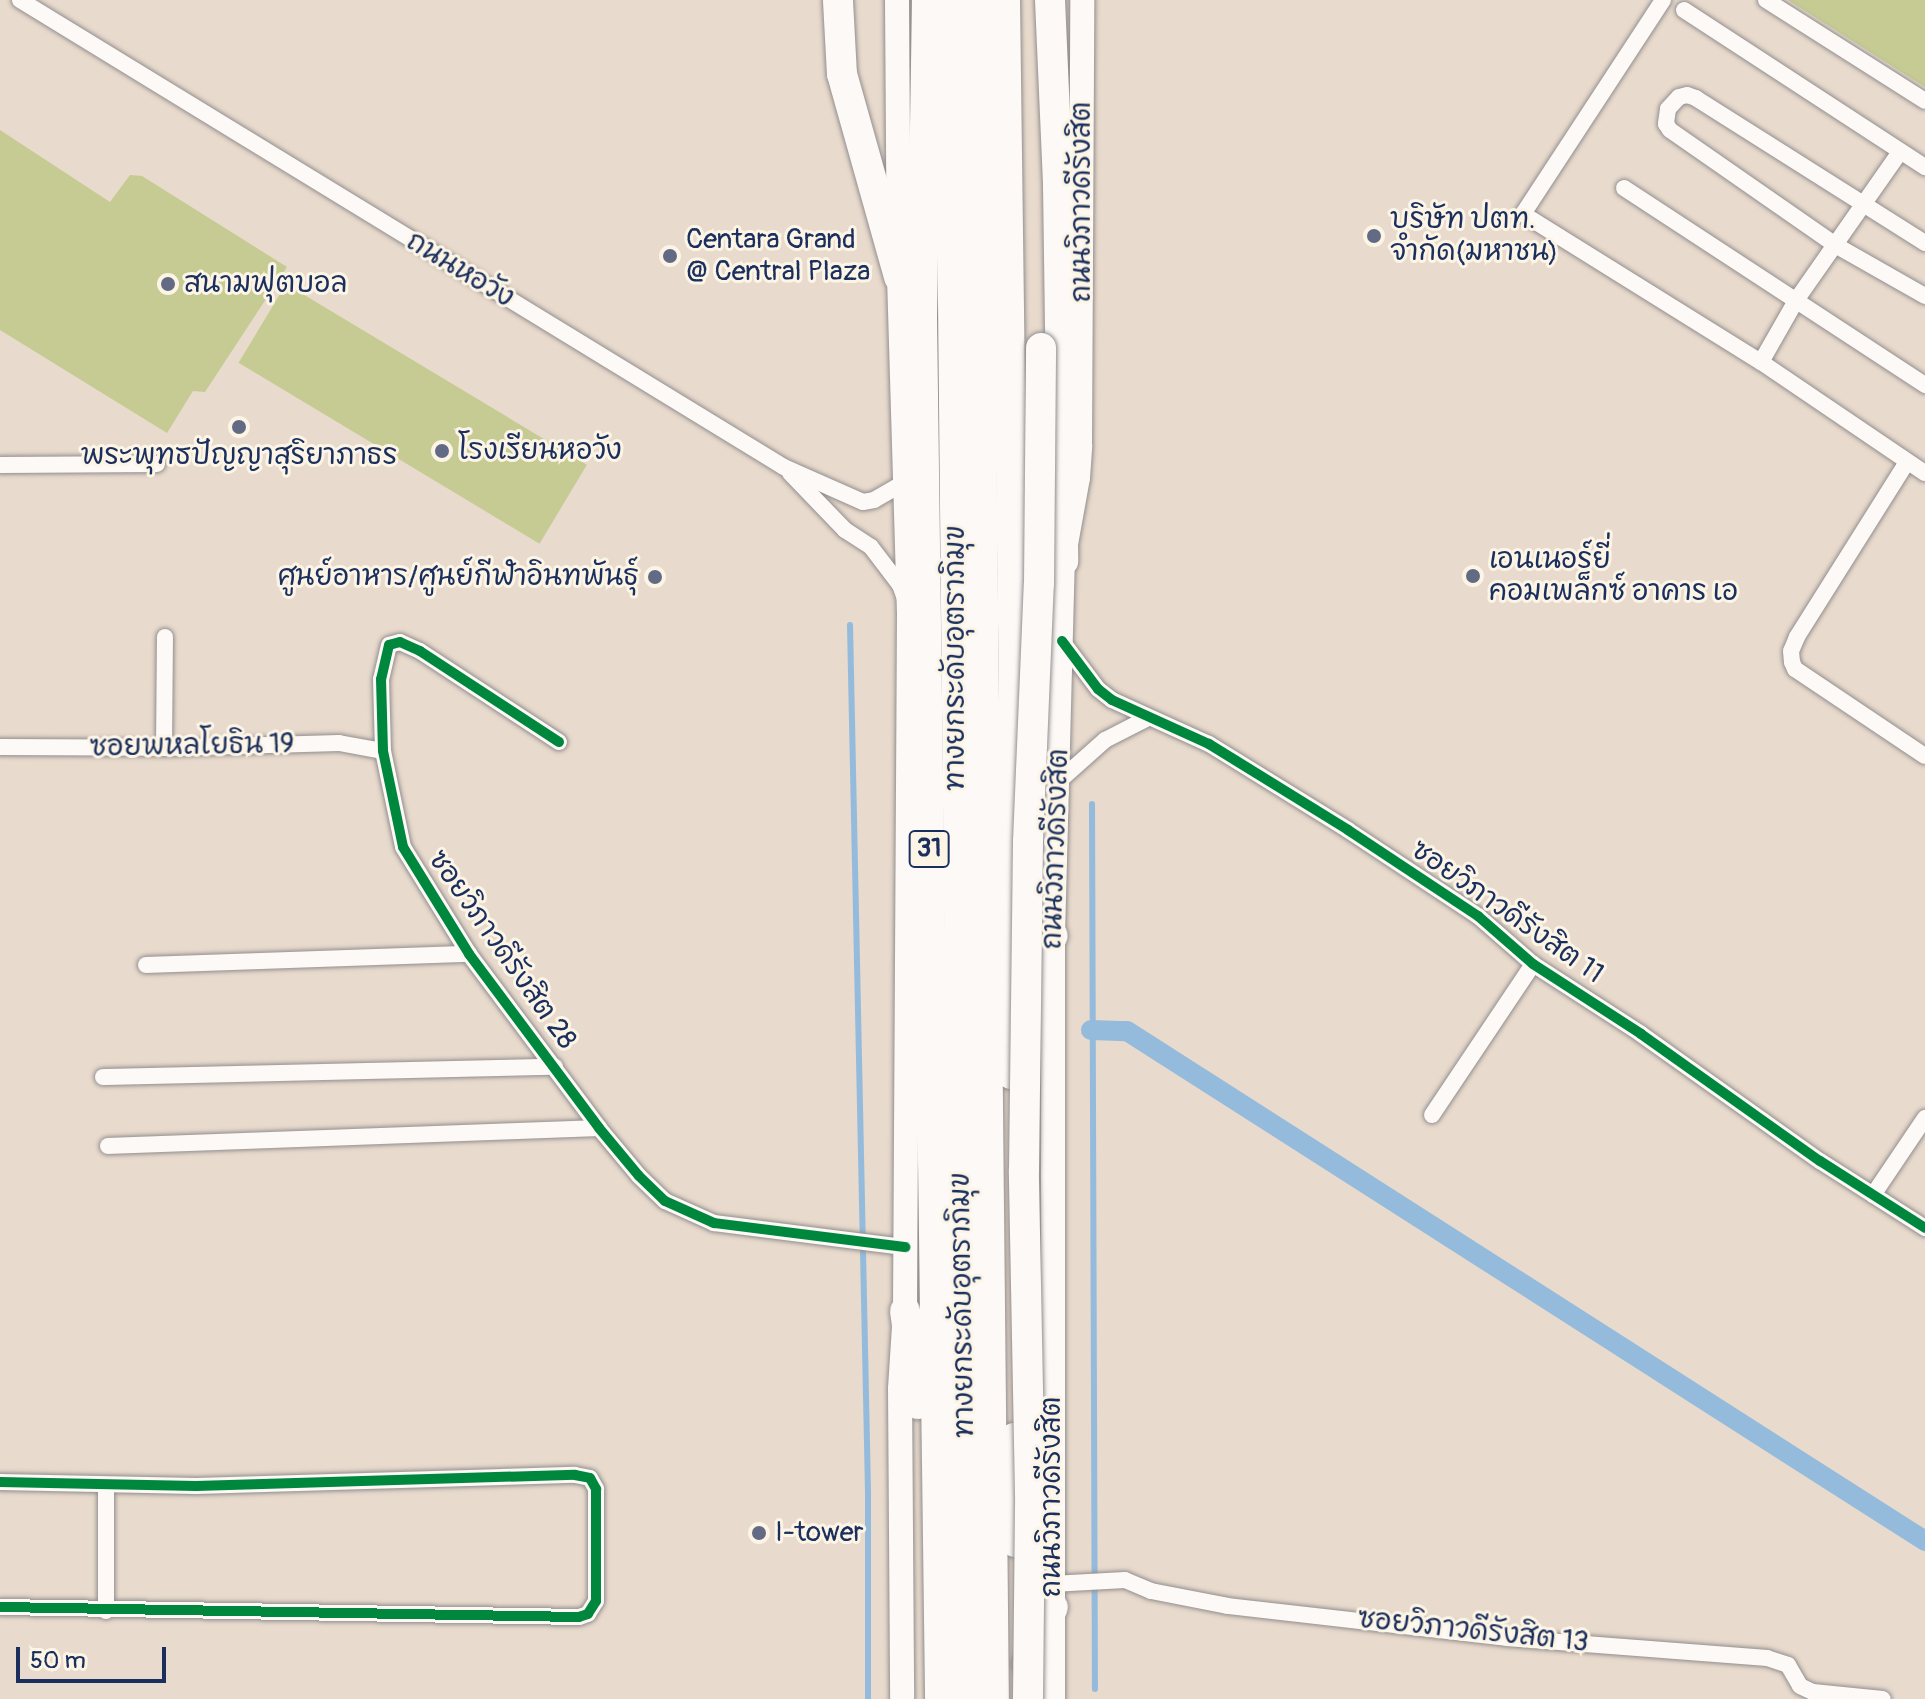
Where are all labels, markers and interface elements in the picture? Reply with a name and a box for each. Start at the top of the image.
street label: ถนนวิภาวดีรังสิต [1065,101,1099,303]
place label: บริษัท ปตท. จำกัด(มหาชน) [1390,203,1558,269]
place label: Centara Grand @ Central Plaza [686,223,870,289]
street label: ถนนหอวัง [400,225,520,315]
marker: บริษัท ปตท. จำกัด(มหาชน) [1365,227,1383,245]
marker: Centara Grand @ Central Plaza [661,247,679,265]
place label: สนามฟุตบอล [184,267,347,301]
marker: สนามฟุตบอล [159,275,177,293]
marker: พระพุทธปัญญาสุริยาภาธร [230,418,248,436]
place label: โรงเรียนหอวัง [458,434,622,468]
place label: พระพุทธปัญญาสุริยาภาธร [81,439,397,473]
marker: โรงเรียนหอวัง [433,442,451,460]
street label: ทางยกระดับอุตราภิมุข [939,525,973,791]
place label: เอนเนอร์ยี่ คอมเพล็กซ์ อาคาร เอ [1489,543,1738,609]
place label: ศูนย์อาหาร/ศูนย์กีฬาอินทพันธุ์ [278,560,639,594]
marker: เอนเนอร์ยี่ คอมเพล็กซ์ อาคาร เอ [1464,567,1482,585]
marker: ศูนย์อาหาร/ศูนย์กีฬาอินทพันธุ์ [646,568,664,586]
street label: ซอยพหลโยธิน 19 [89,727,295,765]
street label: ถนนวิภาวดีรังสิต [1036,748,1076,950]
road number: 31 [907,827,951,871]
street label: ซอยวิภาวดีรังสิต 11 [1404,833,1610,991]
street label: ซอยวิภาวดีรังสิต 28 [421,844,583,1056]
street label: ทางยกระดับอุตราภิมุข [944,1172,982,1438]
street label: ถนนวิภาวดีรังสิต [1035,1396,1069,1598]
place label: I-tower [775,1516,864,1550]
marker: I-tower [750,1524,768,1542]
street label: ซอยวิภาวดีรังสิต 13 [1356,1602,1590,1660]
scale bar [20,1631,170,1681]
text: 50 m [30,1646,86,1675]

